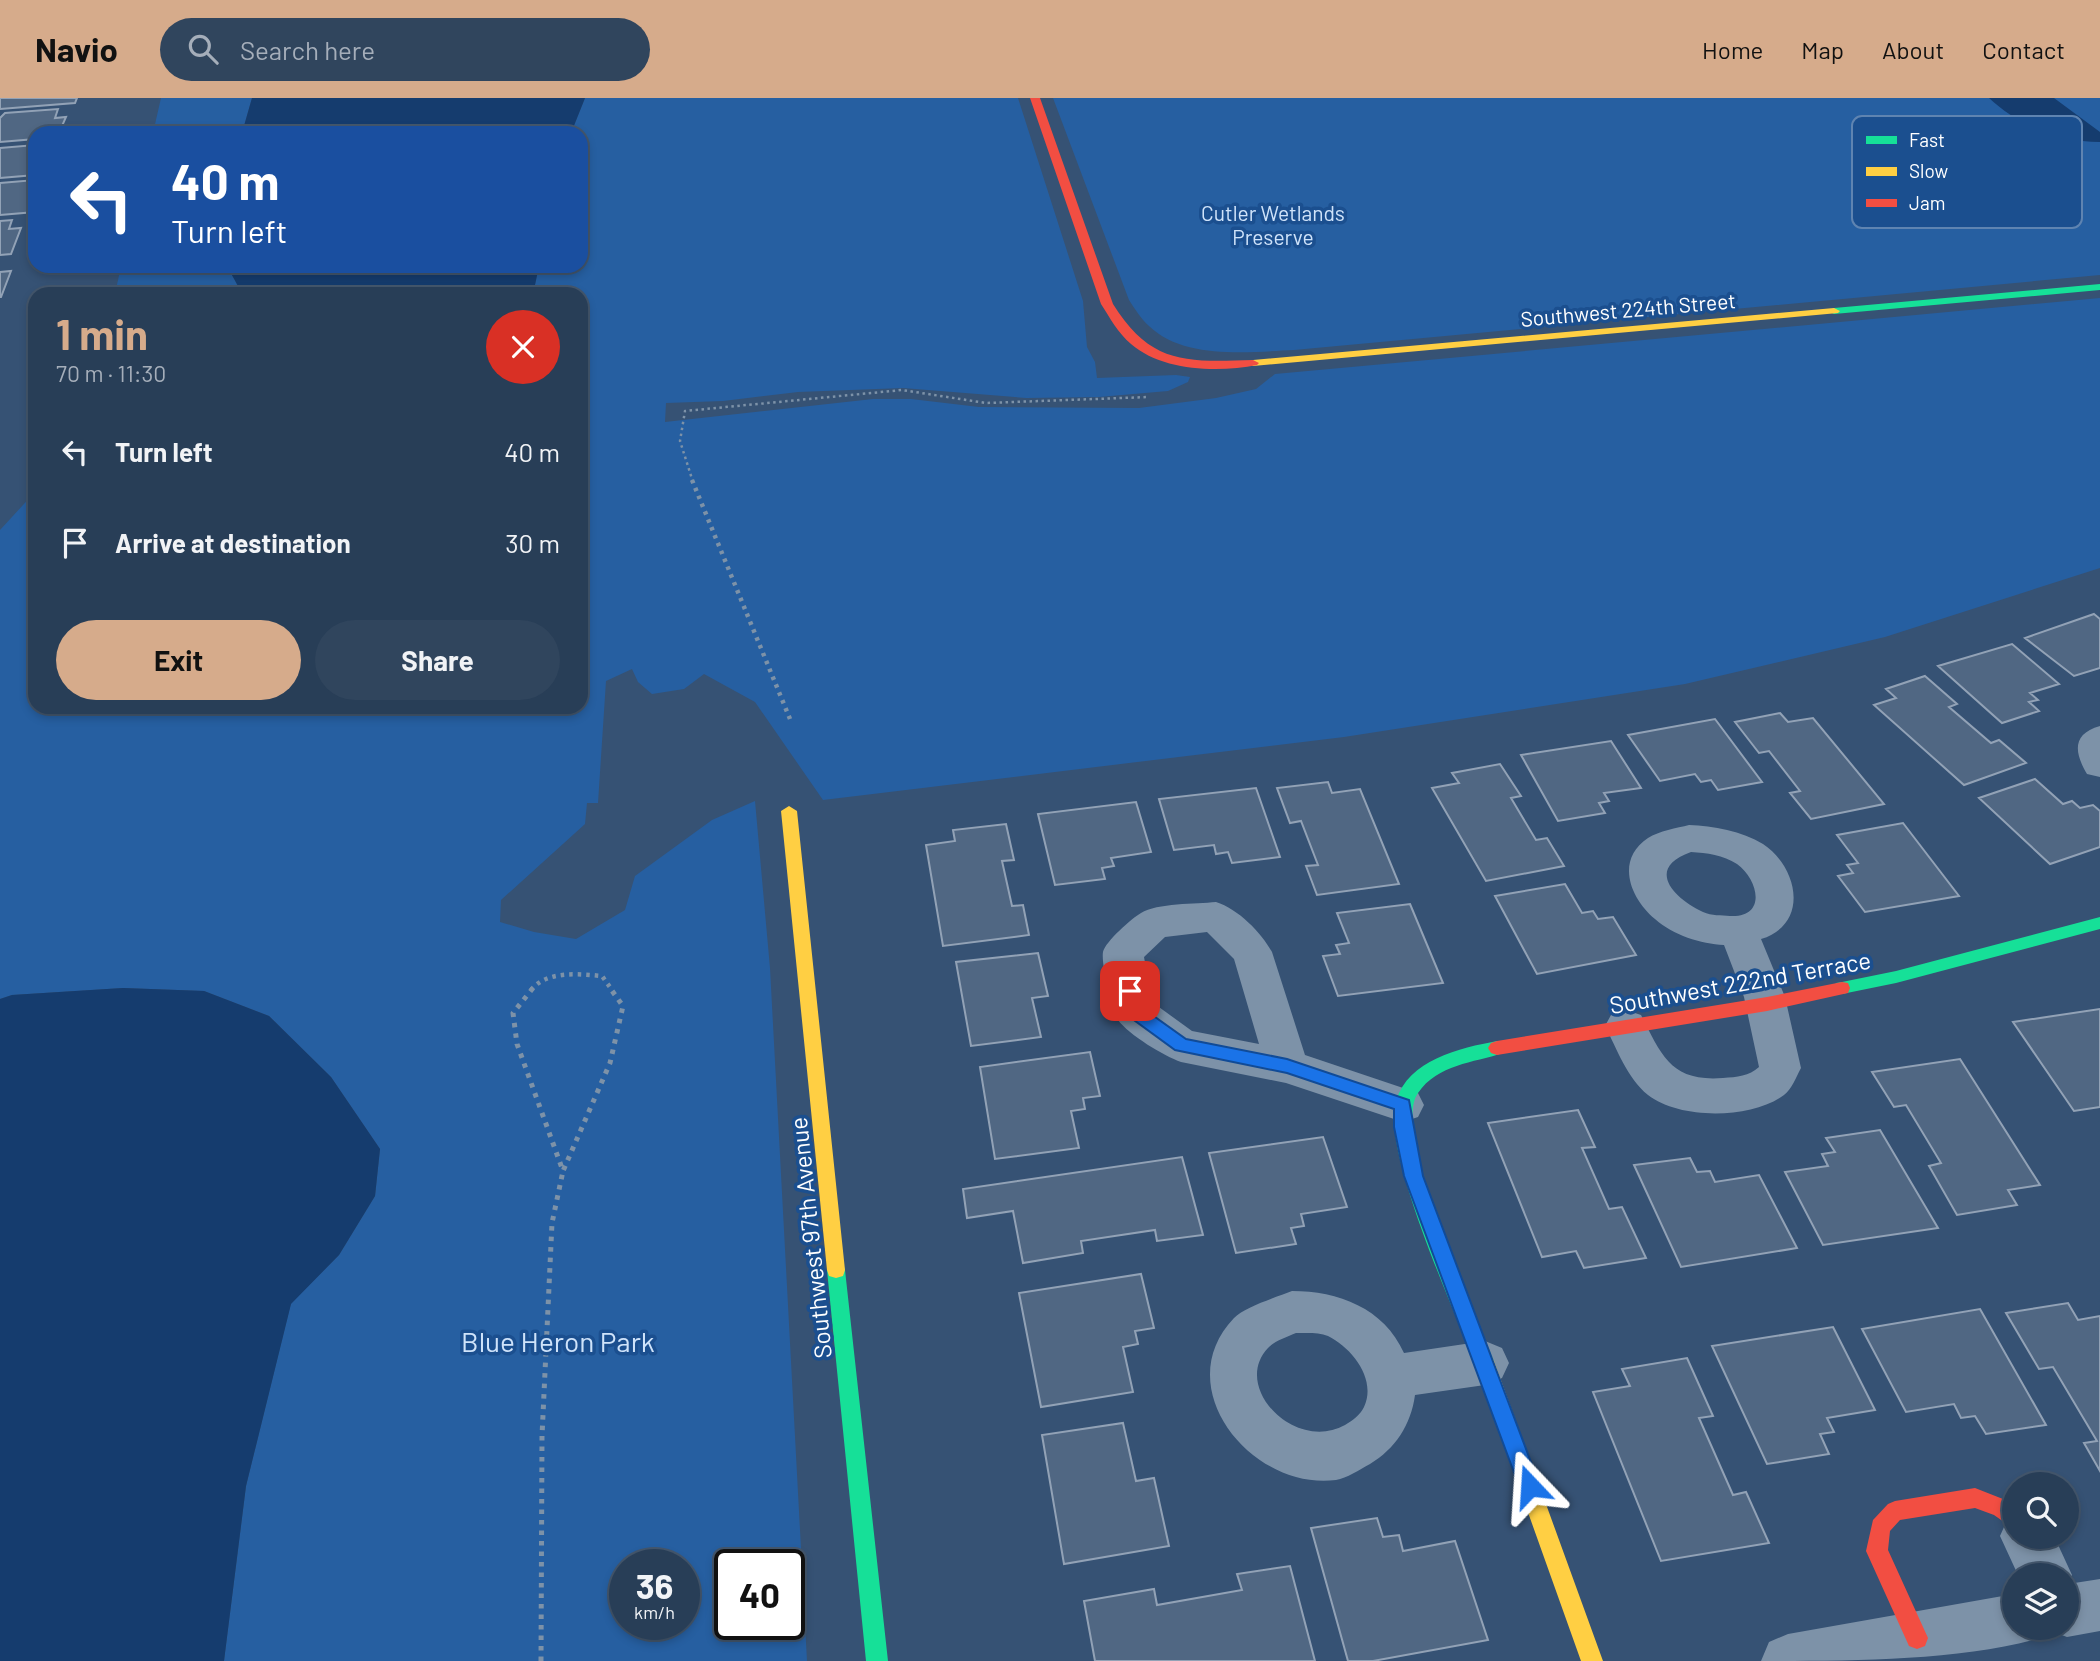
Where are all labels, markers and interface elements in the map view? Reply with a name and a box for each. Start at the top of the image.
search box [160,18,650,81]
text: Navio [35,29,118,69]
icon: search [184,30,222,68]
text: Search here [240,34,375,65]
text: Home [1702,35,1763,64]
text: Map [1801,35,1844,64]
text: About [1882,35,1944,64]
text: Contact [1982,35,2065,64]
legend [1852,116,2082,228]
text: Fast [1909,128,1945,151]
text: 40 m [171,151,279,210]
icon: left [56,154,147,245]
text: Slow [1909,159,1948,182]
text: Jam [1909,191,1945,214]
park label: Cutler Wetlands Preserve [1201,200,1345,249]
text: Turn left [171,211,288,249]
street label: Southwest 224th Street [1519,287,1737,331]
text: 1 min [56,308,148,358]
button: close [486,310,560,384]
text: 70 m · 11:30 [56,359,166,387]
icon: left [56,433,94,471]
text: Turn left [115,436,213,467]
text: 40 m [504,436,560,467]
icon: arrive [56,524,94,562]
text: Arrive at destination [115,527,351,558]
text: 30 m [505,527,560,558]
button: Exit [56,620,301,700]
button: Share [315,620,560,700]
street label: Southwest 222nd Terrace [1607,945,1873,1019]
pin [1100,961,1160,1021]
icon: arrive [1111,972,1149,1010]
street label: Southwest 97th Avenue [783,1116,837,1360]
park label: Blue Heron Park [461,1324,655,1358]
position arrow [1493,1449,1567,1523]
map controls [2002,1472,2079,1640]
button: search [2002,1472,2079,1549]
speed limit sign: 40 [714,1549,805,1640]
button: layers [2002,1563,2079,1640]
text: 36 [636,1564,673,1606]
text: km/h [634,1601,675,1623]

